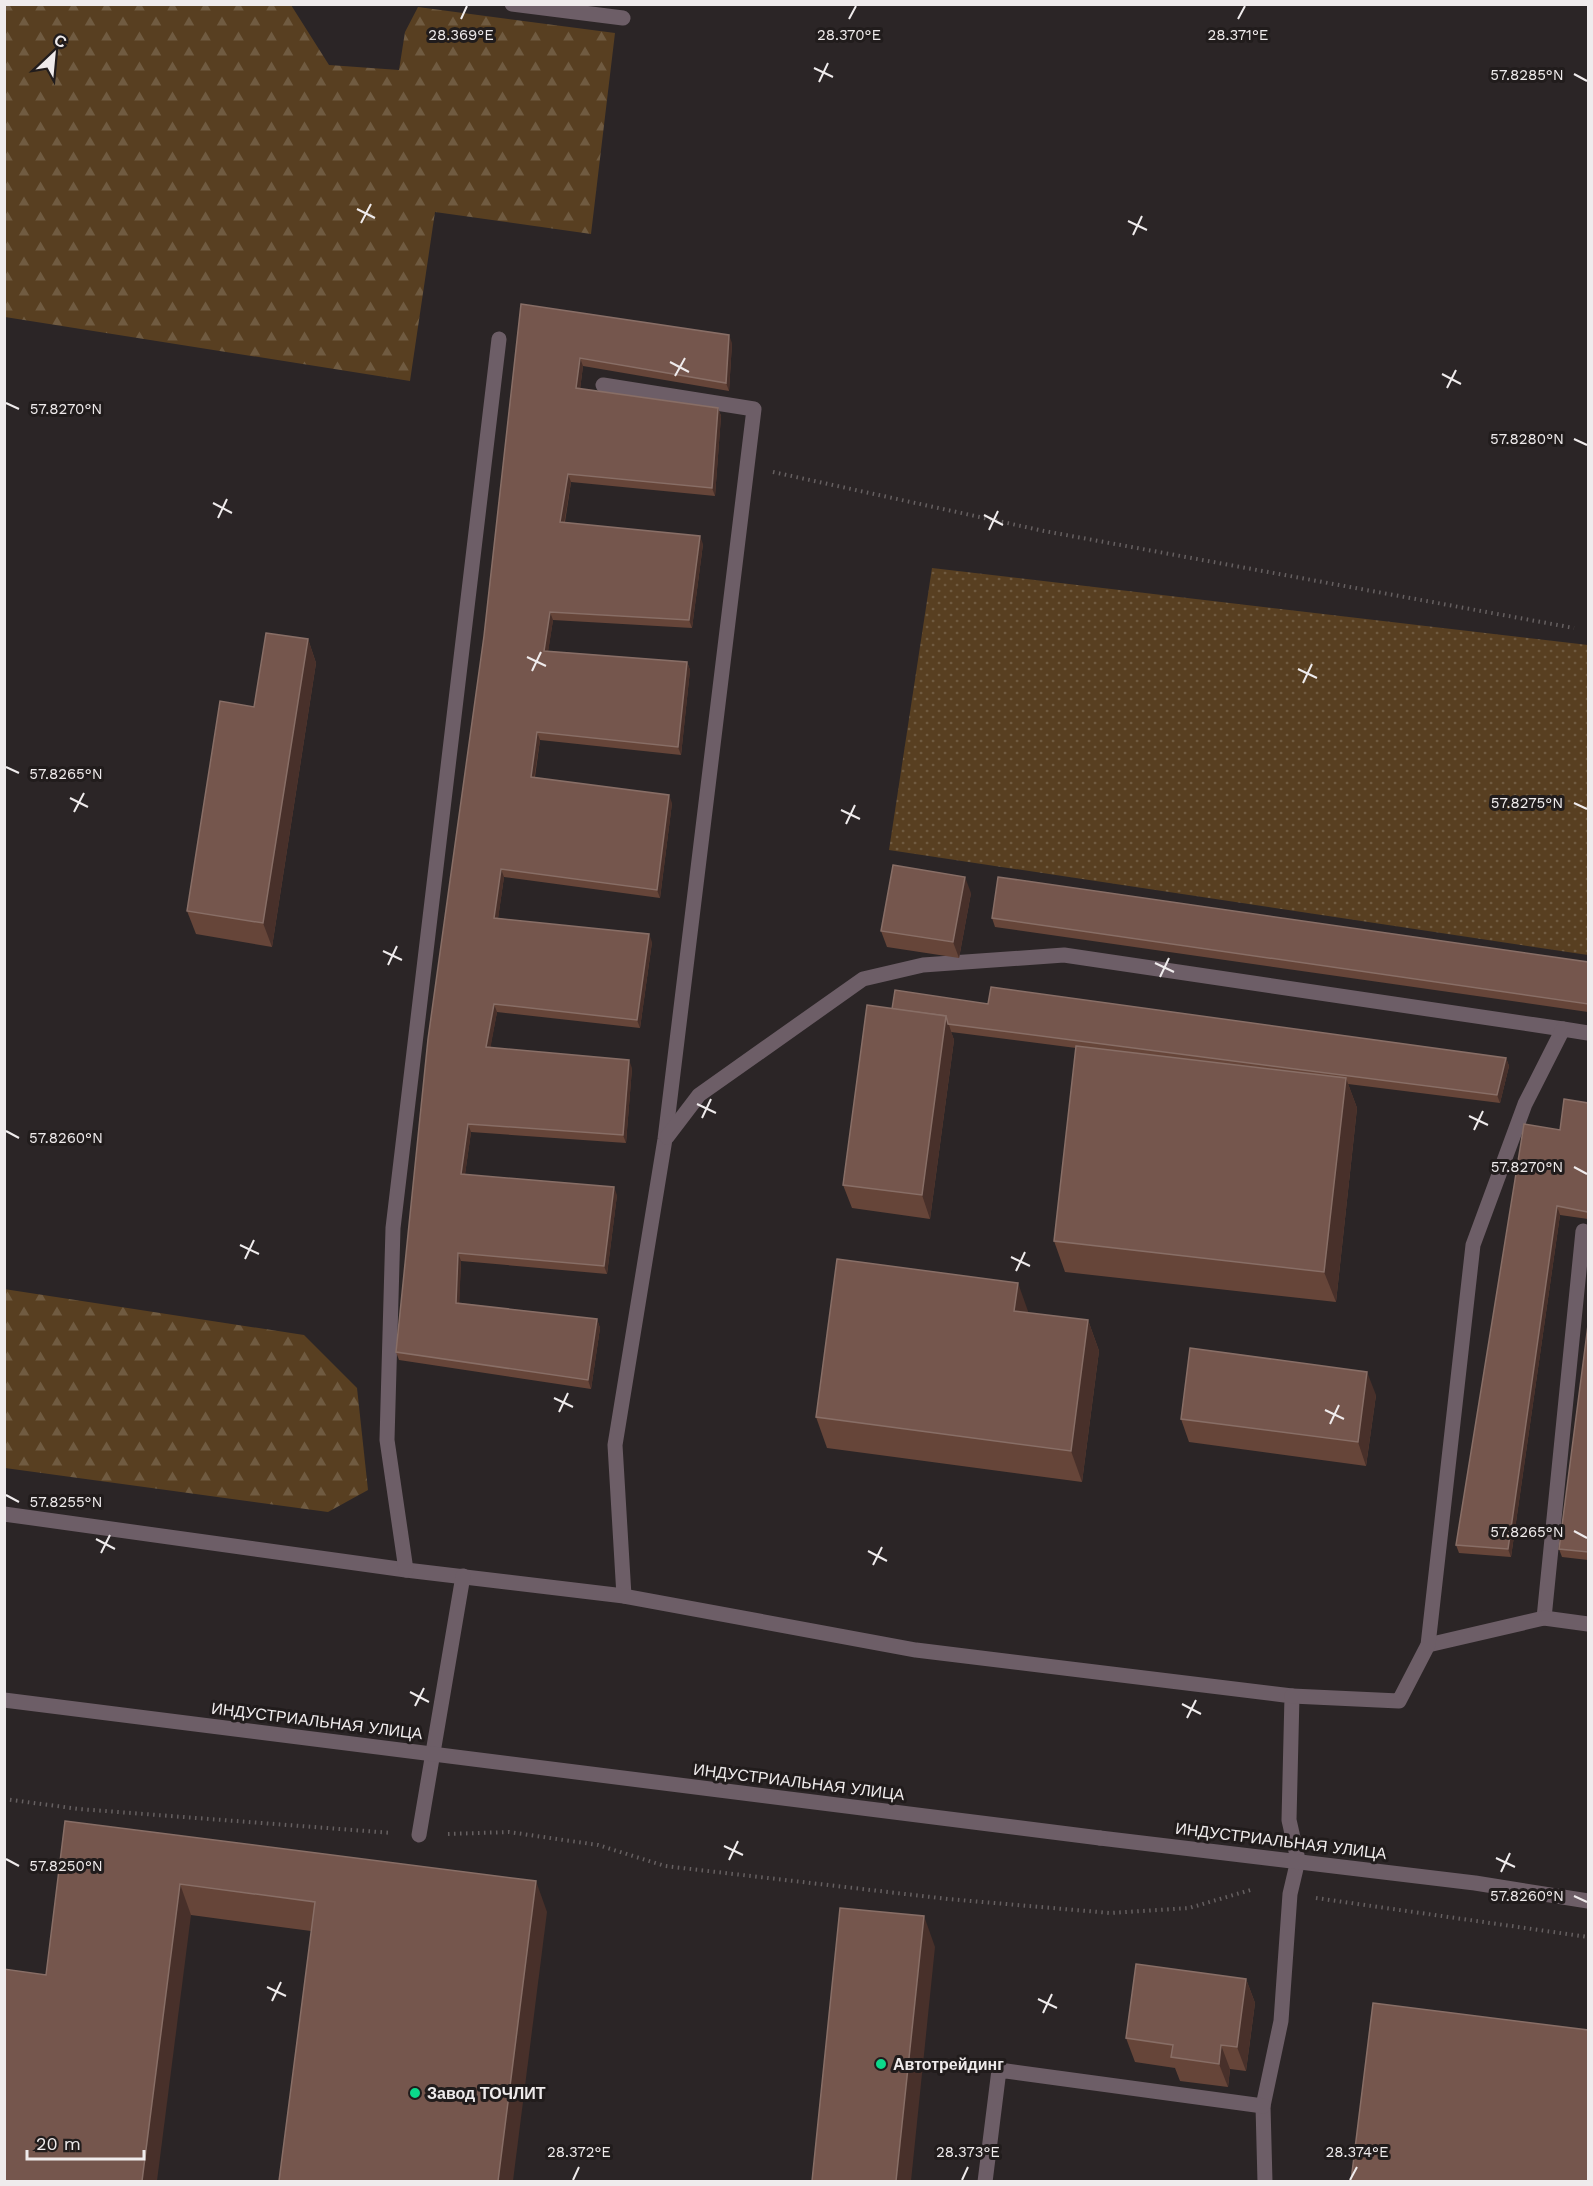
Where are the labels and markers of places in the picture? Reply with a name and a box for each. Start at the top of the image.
place label: Автотрейдинг [893,2055,1004,2074]
marker: Автотрейдинг [874,2057,888,2071]
place label: Завод ТОЧЛИТ [427,2084,546,2103]
marker: Завод ТОЧЛИТ [408,2086,422,2100]

